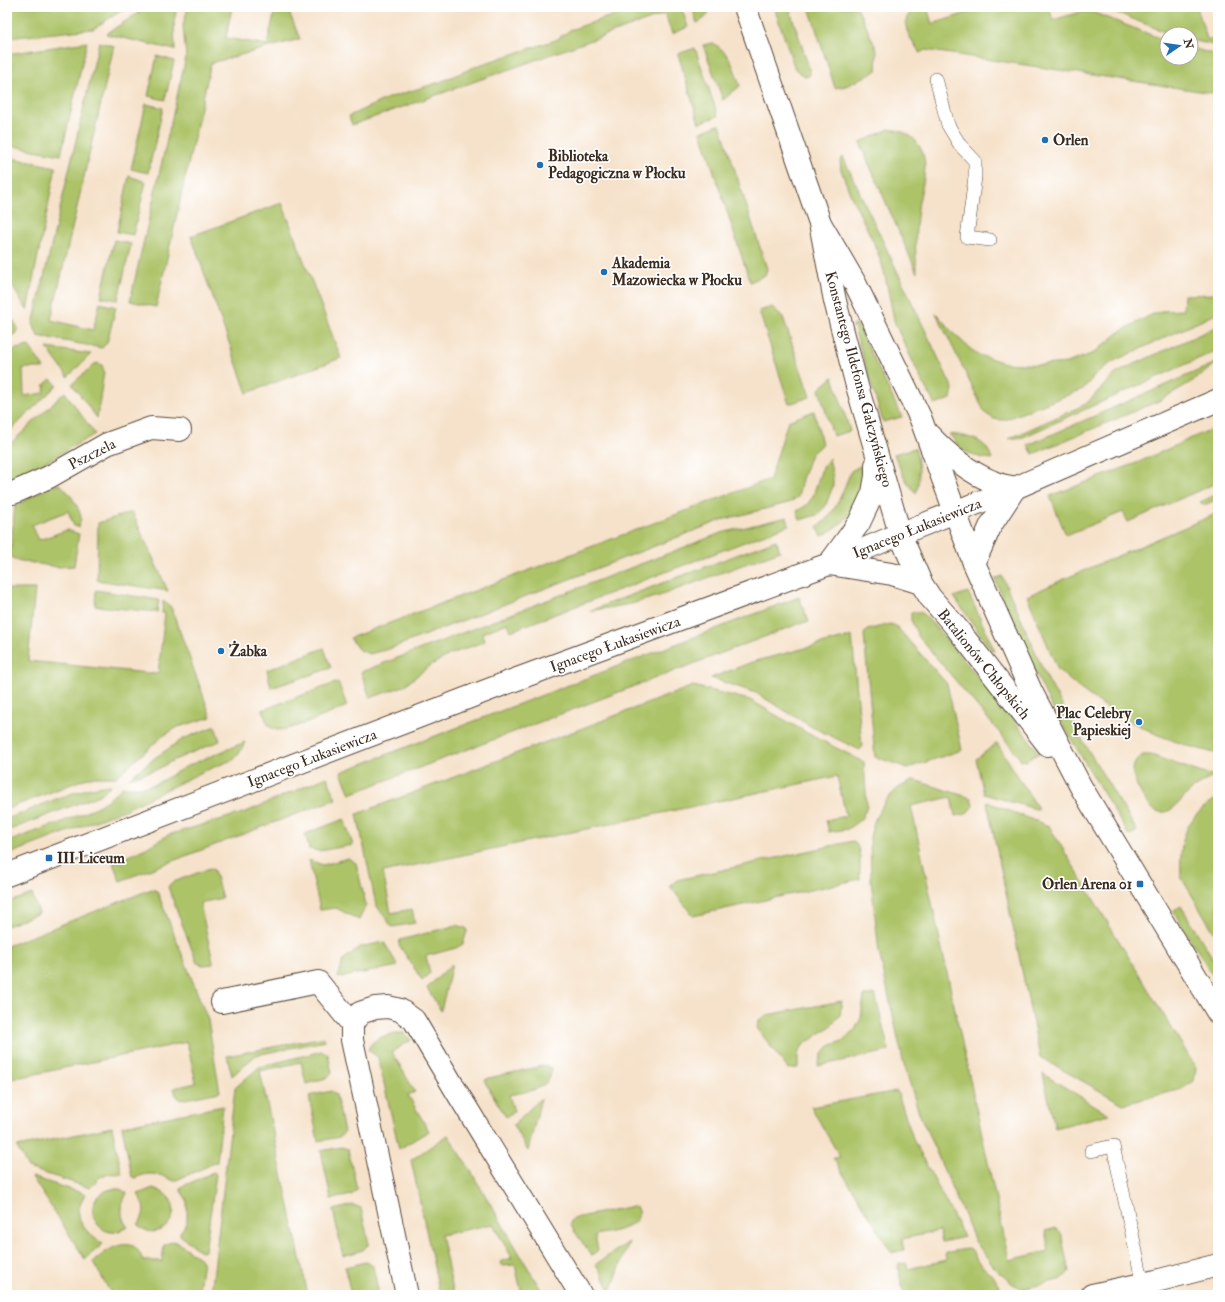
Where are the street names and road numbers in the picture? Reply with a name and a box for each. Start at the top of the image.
street label: Konstantego Ildefonsa Gałczyńskiego [820,269,897,489]
street label: Pszczela [65,434,120,474]
street label: Ignacego Łukasiewicza [850,494,985,563]
street label: Batalionów Chłopskich [932,605,1034,724]
street label: Ignacego Łukasiewicza [547,612,684,677]
street label: Ignacego Łukasiewicza [245,725,380,792]

